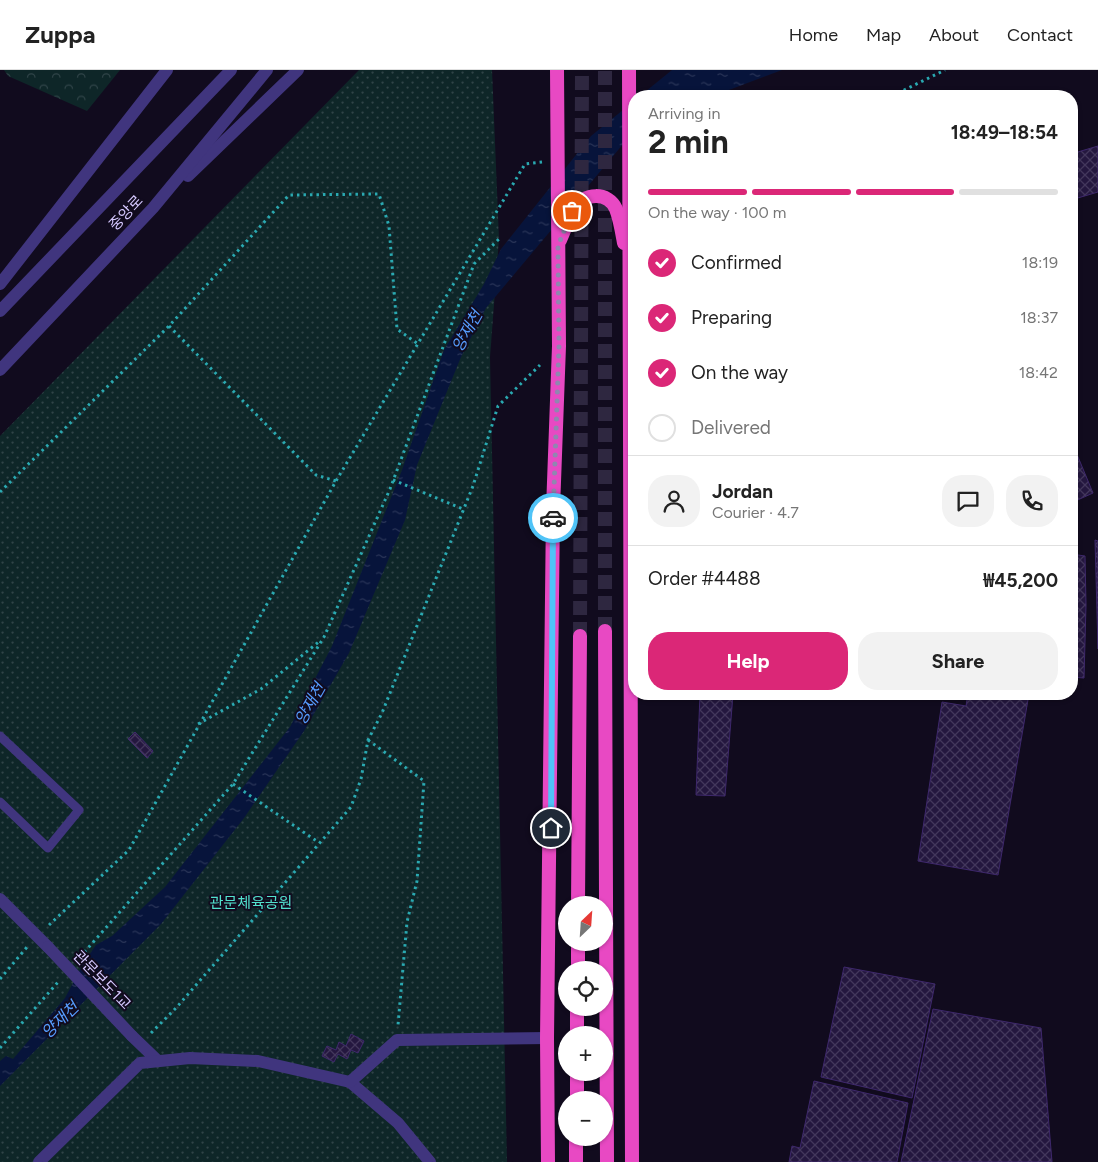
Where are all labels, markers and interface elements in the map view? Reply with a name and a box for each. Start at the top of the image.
text: Zuppa [25,20,95,49]
text: Home [789,24,838,46]
text: Map [866,24,901,46]
text: About [929,24,979,46]
text: Contact [1007,24,1073,46]
text: Arriving in [648,104,720,123]
text: 18:49–18:54 [951,121,1058,144]
text: 2 min [648,123,729,161]
pin [551,190,593,232]
street label: 중앙로 [105,192,147,234]
icon: bag [558,197,586,225]
text: On the way · 100 m [648,203,786,222]
icon: check [648,249,676,277]
text: Confirmed [691,251,782,274]
text: 18:19 [1022,253,1058,272]
icon: check [648,304,676,332]
water label: 양재천 [448,305,487,355]
text: Preparing [691,306,772,329]
text: 18:37 [1020,308,1058,327]
icon: check [648,359,676,387]
text: On the way [691,361,788,384]
text: 18:42 [1019,363,1058,382]
text: Delivered [691,416,771,439]
button: person [648,475,700,527]
button: chat [942,475,994,527]
button: phone [1006,475,1058,527]
text: Jordan [712,480,773,503]
courier [528,493,578,543]
text: Courier · 4.7 [712,503,799,522]
icon: car [539,504,567,532]
text: Order #4488 [648,567,761,590]
text: ₩45,200 [983,569,1058,592]
button: Help [648,632,848,690]
button: Share [858,632,1058,690]
water label: 양재천 [291,678,330,728]
pin [530,807,572,849]
icon: home [537,814,565,842]
park label: 관문체육공원 [210,894,292,912]
north arrow [558,896,612,951]
map controls [558,896,613,1146]
street label: 관문보도1교 [69,947,135,1013]
button: locate [558,961,613,1016]
water label: 양재천 [38,996,84,1042]
button: + [558,1026,613,1081]
button: − [558,1091,613,1146]

